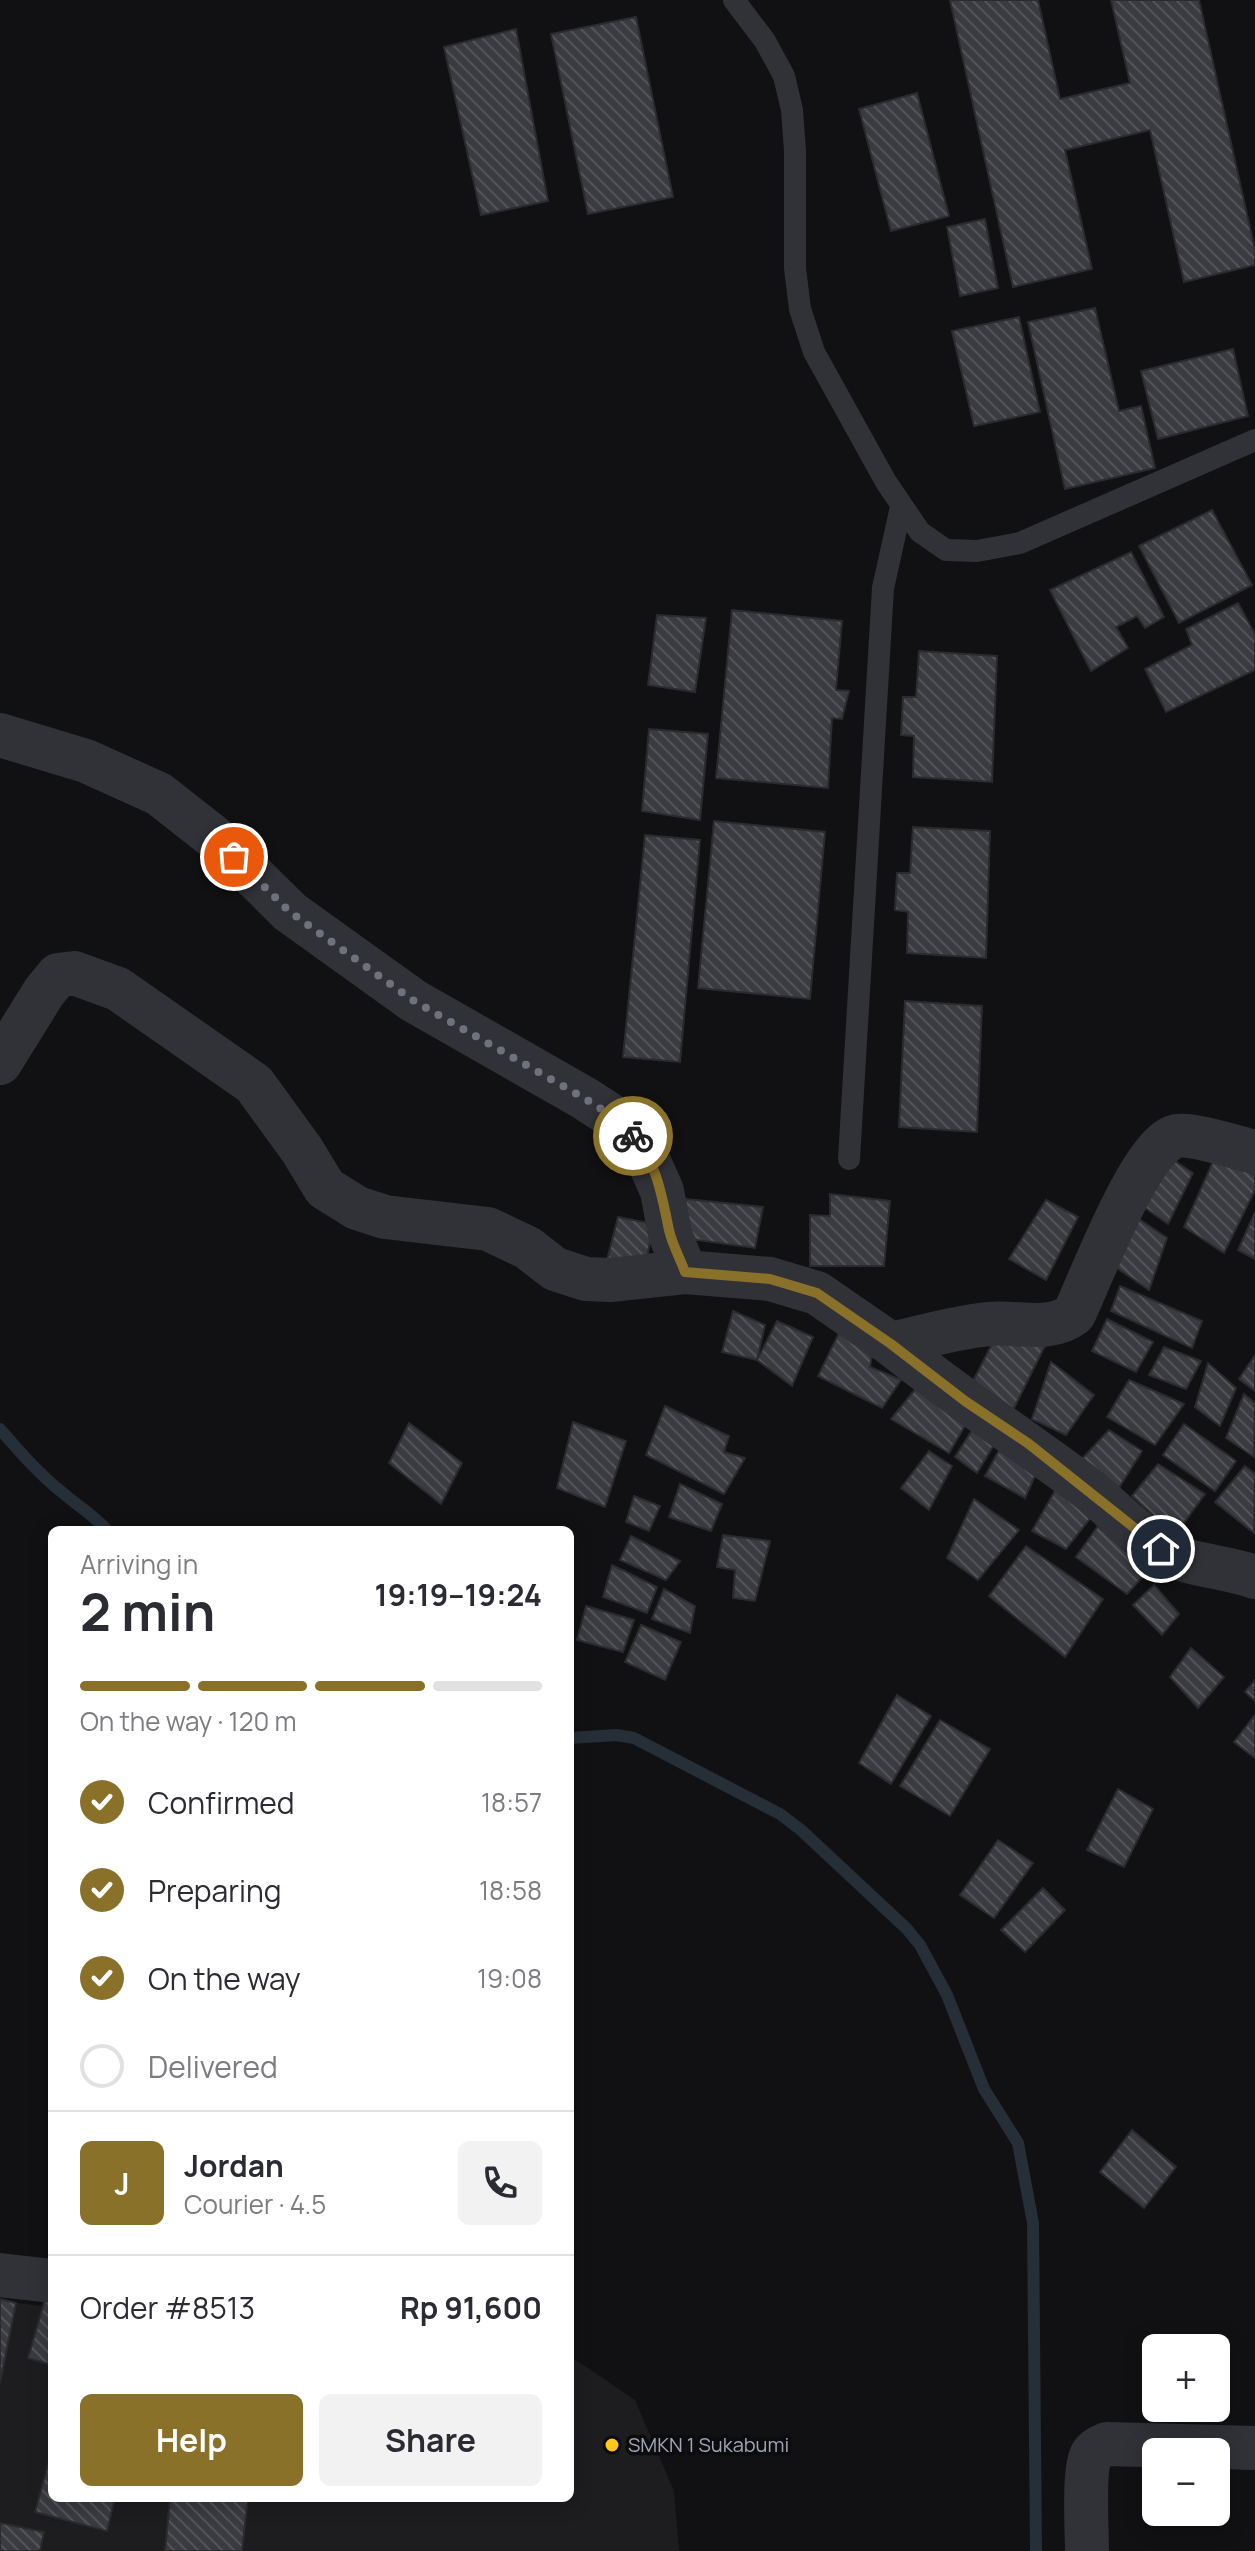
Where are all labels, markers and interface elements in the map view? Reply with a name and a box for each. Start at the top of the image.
pin [200,823,268,891]
icon: bag [212,835,256,879]
courier [593,1096,673,1176]
icon: bike [611,1114,655,1158]
pin [1127,1515,1195,1583]
icon: home [1139,1527,1183,1571]
text: Arriving in [80,1546,198,1582]
text: 19:19–19:24 [375,1574,542,1615]
text: 2 min [80,1576,215,1647]
text: On the way · 120 m [80,1703,297,1739]
icon: check [80,1780,124,1824]
text: Confirmed [148,1782,295,1823]
text: 18:57 [481,1784,542,1820]
icon: check [80,1868,124,1912]
text: Preparing [148,1870,282,1911]
text: 18:58 [479,1872,542,1908]
icon: check [80,1956,124,2000]
text: On the way [148,1958,301,1999]
text: 19:08 [477,1960,542,1996]
text: Delivered [148,2046,278,2087]
button: phone [458,2141,542,2225]
text: Jordan [184,2145,284,2186]
text: J [114,2163,130,2204]
text: Courier · 4.5 [184,2186,326,2222]
text: Order #8513 [80,2287,255,2328]
text: Rp 91,600 [400,2287,542,2328]
map controls [1142,2334,1230,2526]
button: + [1142,2334,1230,2422]
button: Help [80,2394,303,2486]
button: Share [319,2394,542,2486]
place label: SMKN 1 Sukabumi [628,2431,789,2458]
marker: SMKN 1 Sukabumi [603,2436,621,2454]
button: − [1142,2438,1230,2526]

